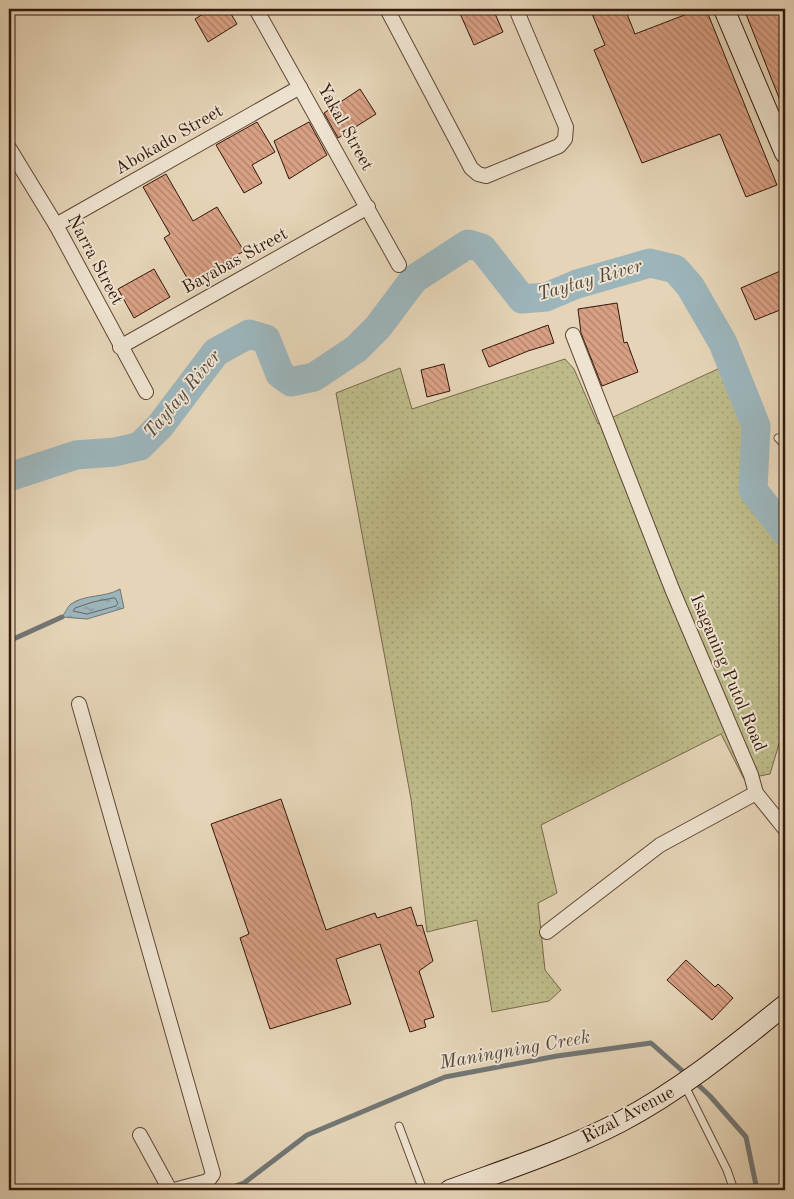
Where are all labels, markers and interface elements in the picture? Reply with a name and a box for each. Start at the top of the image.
street label: Yakal Street [314,80,376,174]
street label: Abokado Street [112,102,226,178]
street label: Narra Street [64,212,126,308]
street label: Bayabas Street [179,225,291,297]
water label: Taytay River [535,257,645,305]
water label: Taytay River [141,347,226,443]
street label: Isaganing Putol Road [687,592,769,754]
water label: Maningning Creek [437,1028,592,1074]
street label: Rizal Avenue [579,1083,677,1147]

